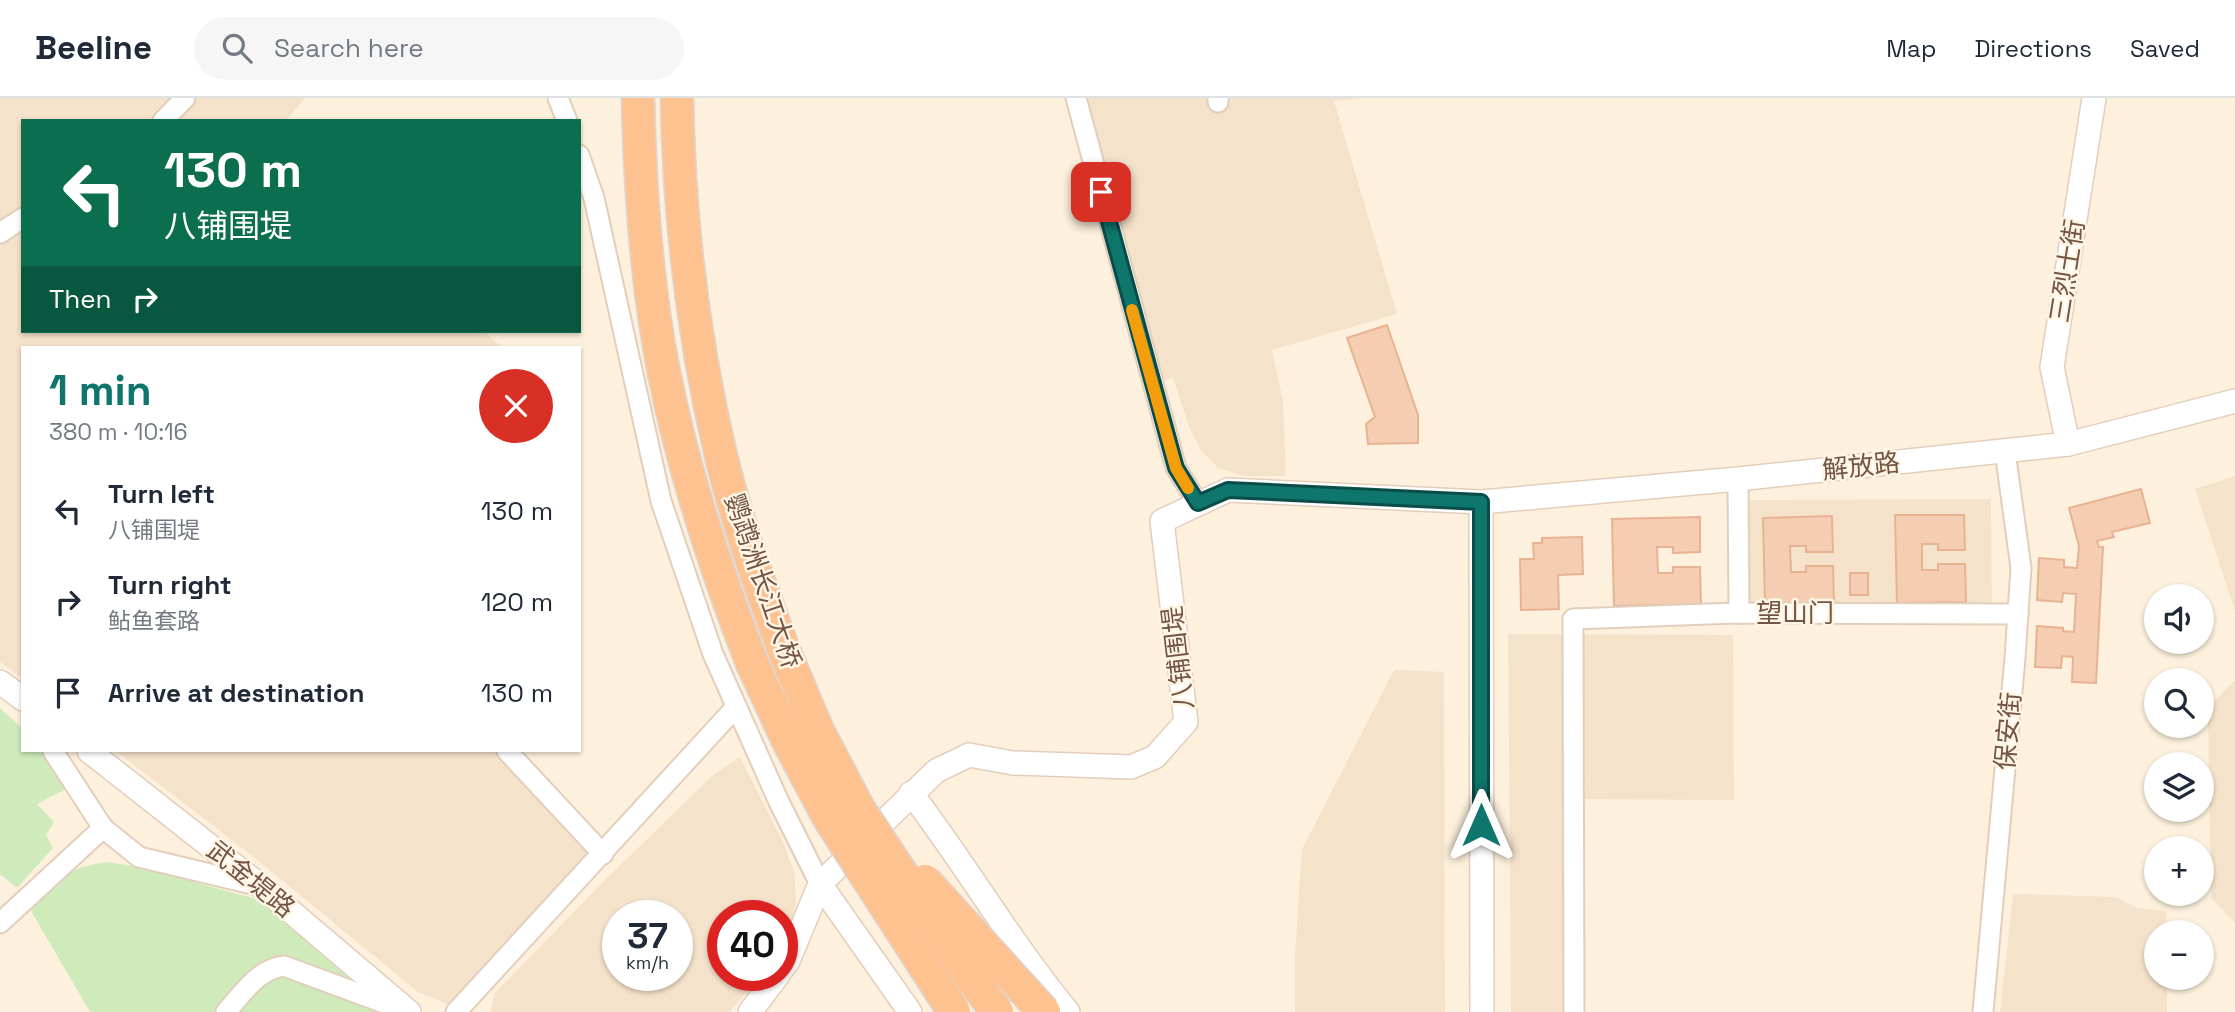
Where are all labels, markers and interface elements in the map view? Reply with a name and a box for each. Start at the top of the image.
search box [194,17,684,80]
text: Beeline [35,27,152,69]
icon: search [218,29,256,67]
text: Search here [274,31,424,65]
text: Map [1886,33,1936,64]
text: Directions [1974,33,2092,64]
text: Saved [2130,33,2200,64]
text: 130 m [164,139,302,201]
icon: left [49,147,140,238]
pin [1071,162,1131,222]
icon: arrive [1082,173,1120,211]
text: 八铺围堤 [164,206,292,246]
street label: 三烈士街 [2042,217,2092,325]
icon: right [126,280,164,318]
text: Then [49,282,112,316]
text: 1 min [49,364,152,417]
button: close [479,369,553,443]
text: 380 m · 10:16 [49,417,188,447]
street label: 解放路 [1820,445,1902,487]
text: Turn left [108,477,215,511]
street label: 鹦鹉洲长江大桥 [717,489,809,673]
icon: left [49,492,87,530]
text: 130 m [481,494,553,528]
text: 八铺围堤 [108,515,200,545]
text: Turn right [108,568,232,602]
icon: right [49,583,87,621]
map controls [2144,584,2214,990]
button: sound [2144,584,2214,654]
text: 120 m [481,585,553,619]
street label: 望山门 [1756,596,1834,630]
street label: 八铺围堤 [1155,604,1201,712]
text: 鲇鱼套路 [108,606,200,636]
button: search [2144,668,2214,738]
icon: arrive [49,674,87,712]
text: Arrive at destination [108,676,365,710]
text: 130 m [481,676,553,710]
street label: 保安街 [1988,691,2028,771]
button: layers [2144,752,2214,822]
position arrow [1444,788,1518,862]
street label: 武金堤路 [200,833,302,925]
button: + [2144,836,2214,906]
speed limit sign: 40 [707,900,798,991]
text: 37 [627,914,668,958]
button: − [2144,920,2214,990]
text: km/h [626,951,669,974]

